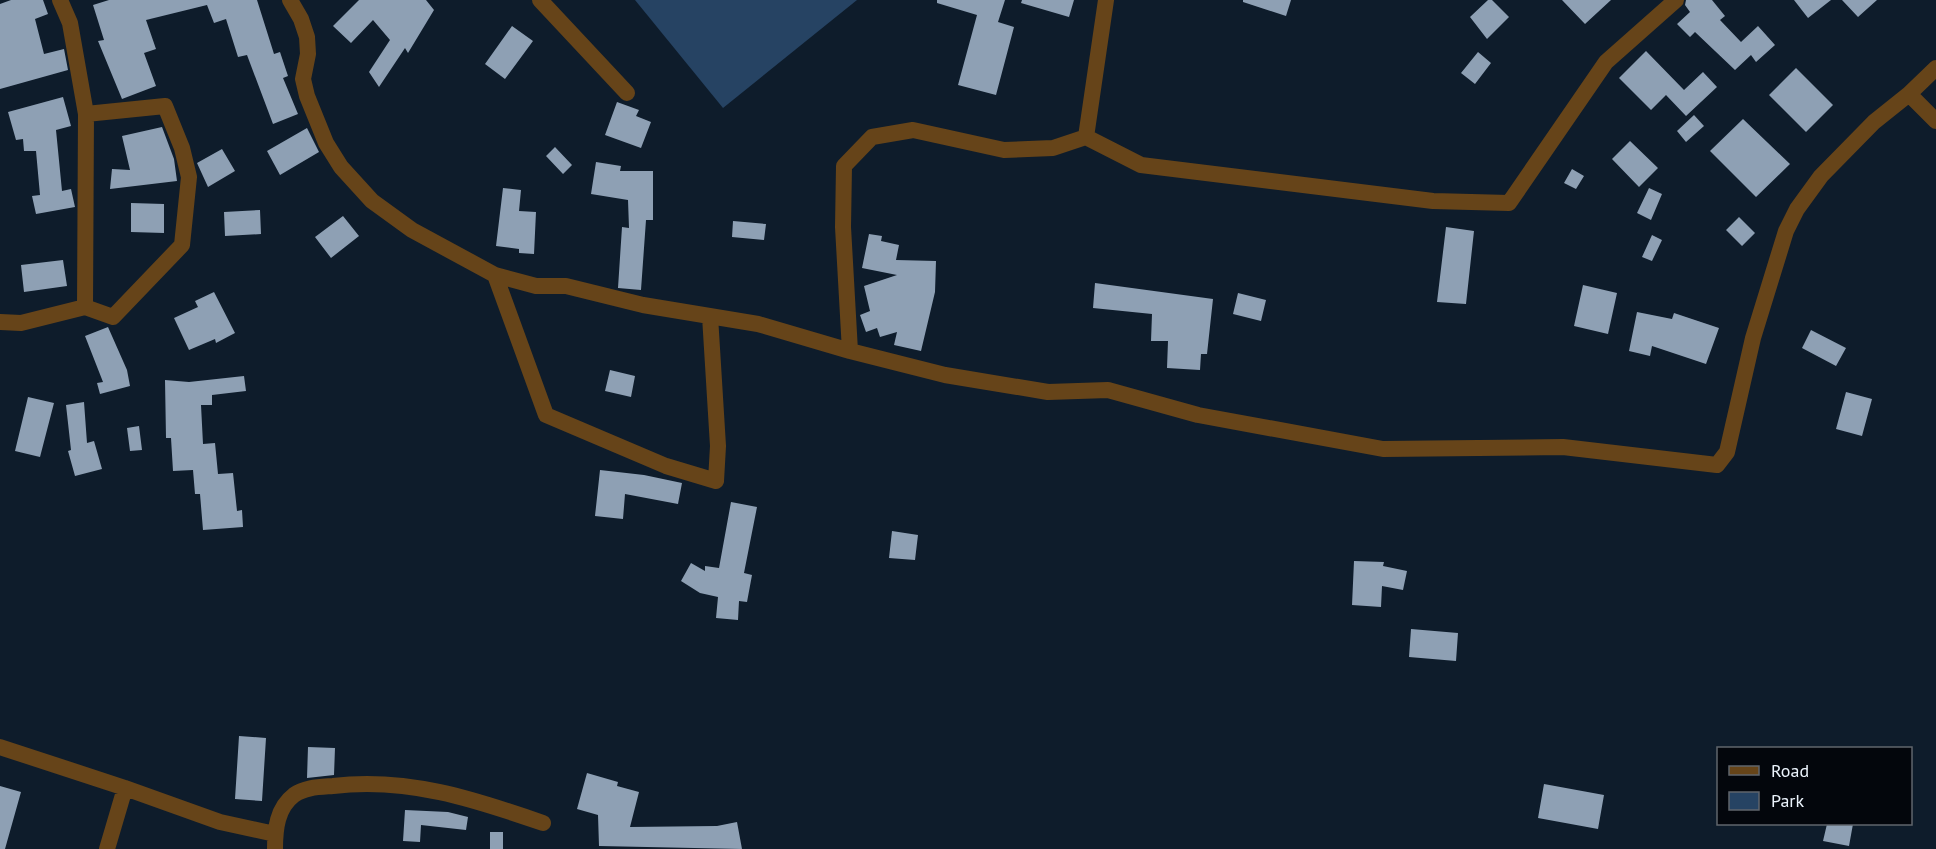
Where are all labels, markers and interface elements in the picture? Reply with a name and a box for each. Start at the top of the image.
legend [1717,747,1912,825]
text: Road [1771,759,1809,782]
text: Park [1771,789,1804,812]

